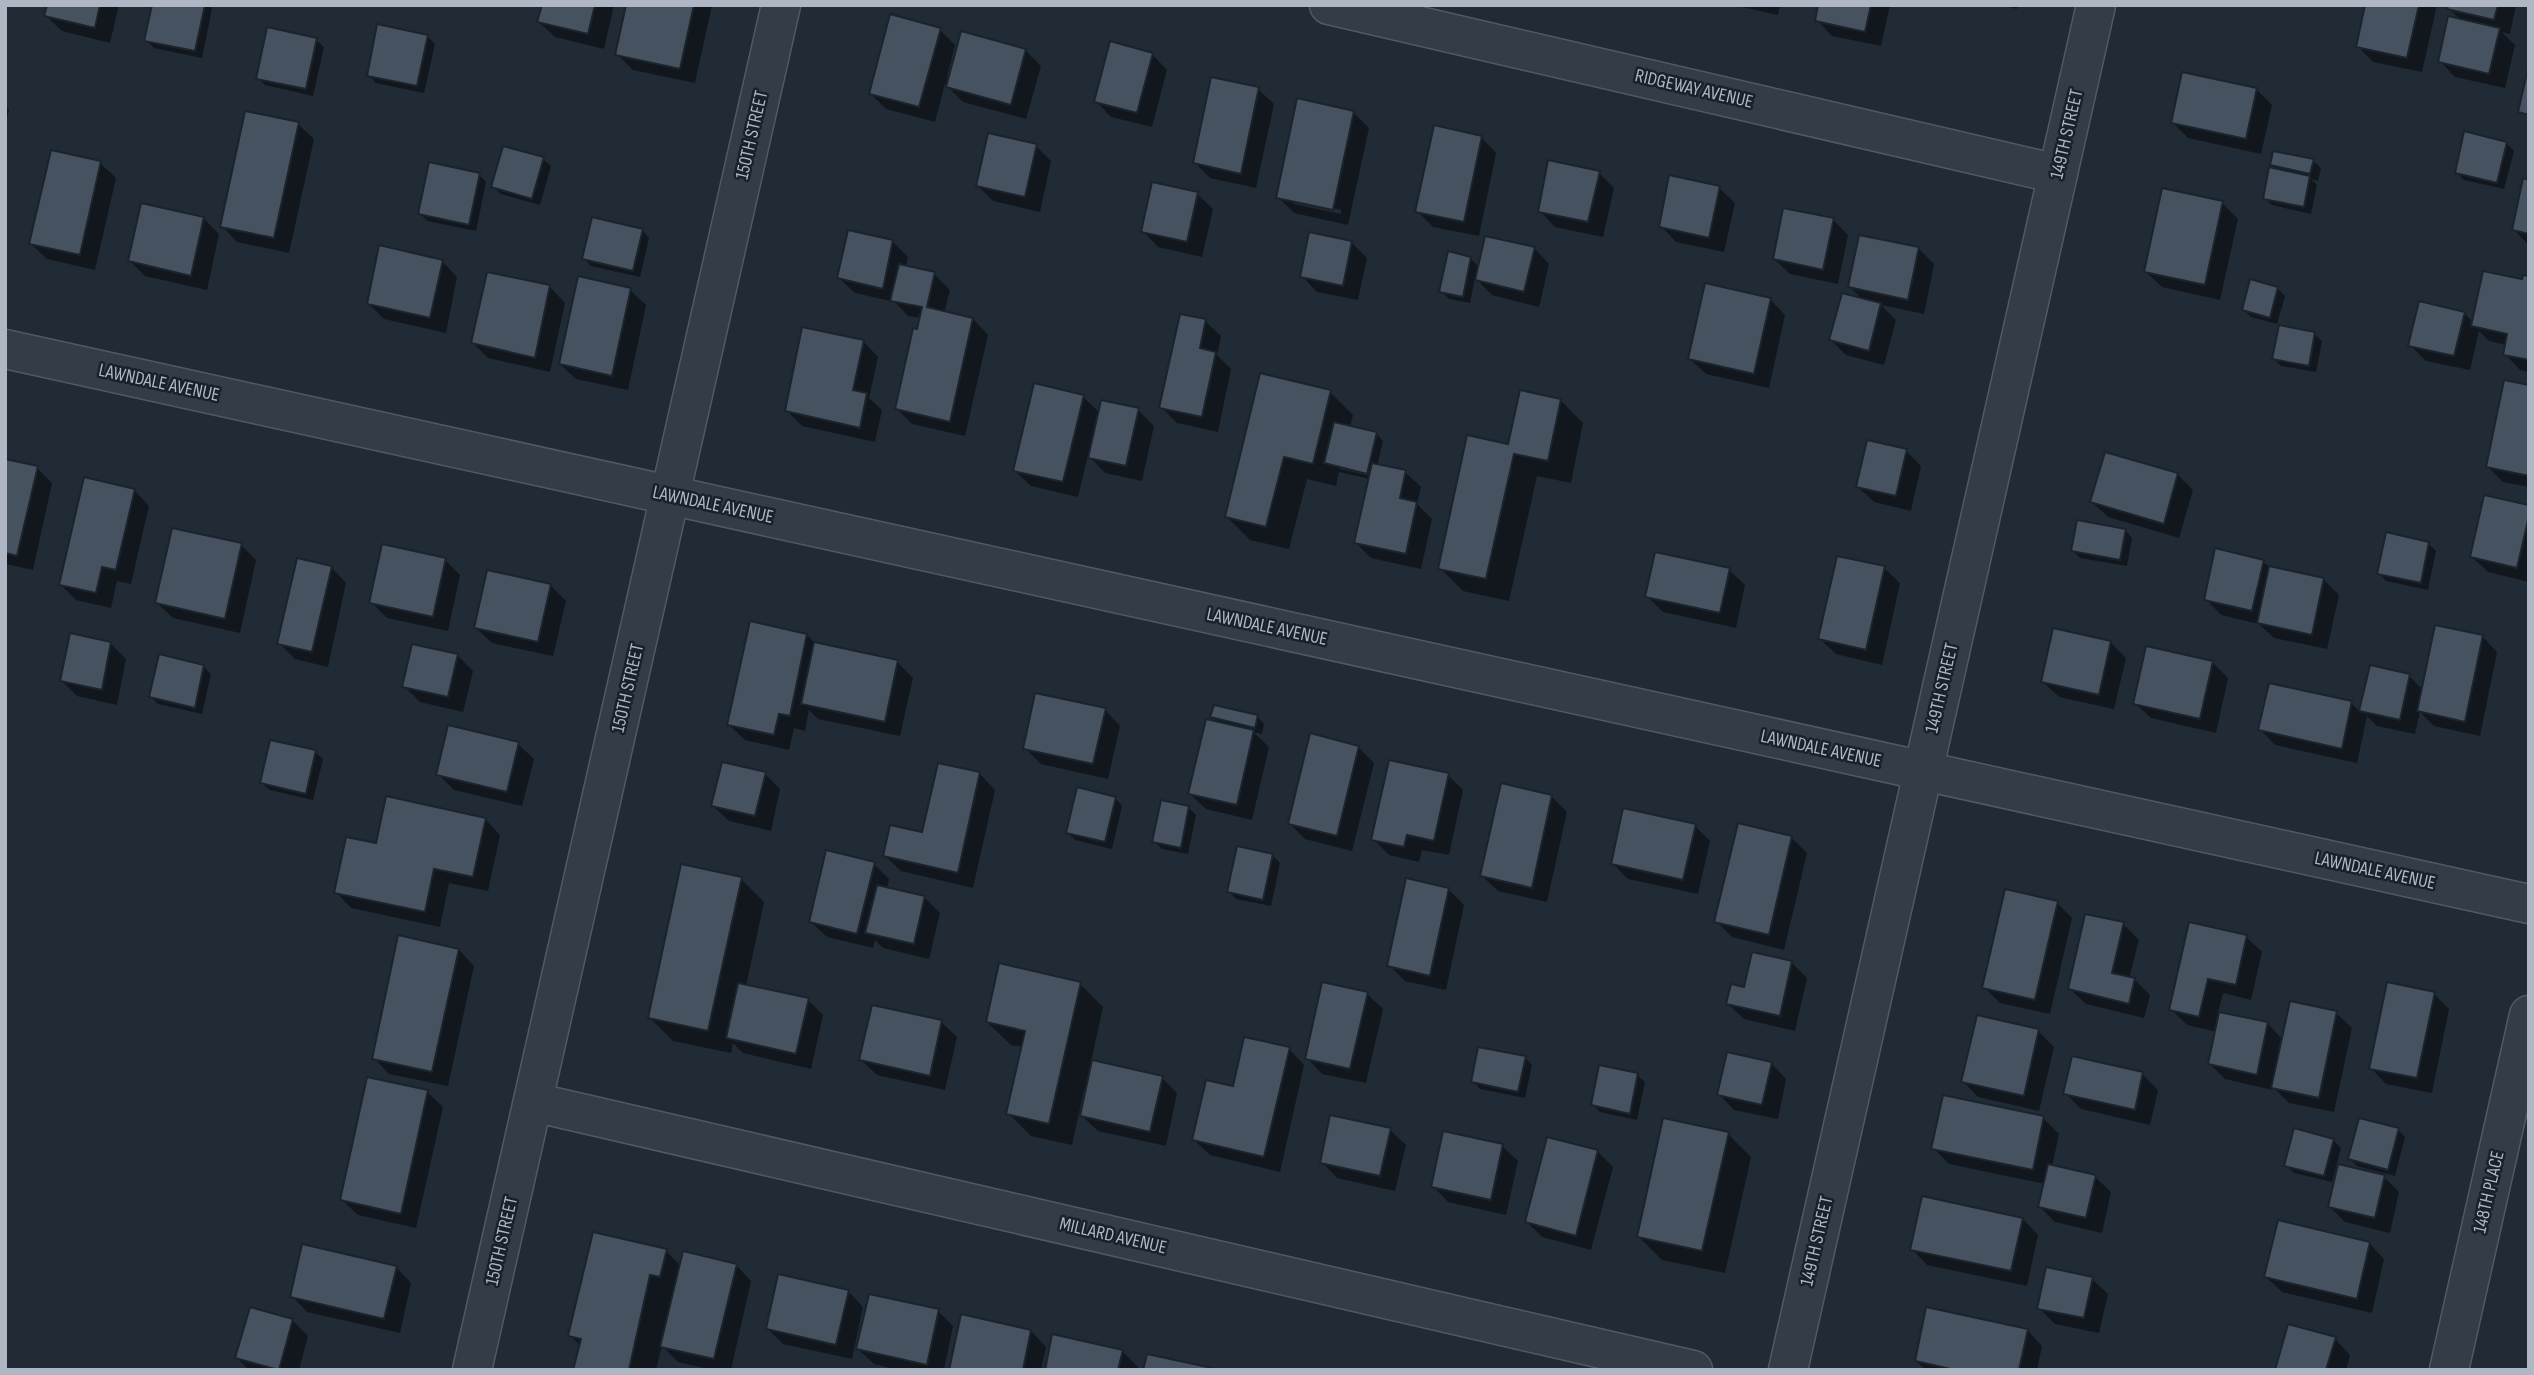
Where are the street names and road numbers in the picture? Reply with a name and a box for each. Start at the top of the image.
street label: RIDGEWAY AVENUE [1633,64,1755,114]
street label: 149TH STREET [2046,87,2089,181]
street label: 150TH STREET [731,88,773,182]
street label: LAWNDALE AVENUE [96,359,222,407]
street label: LAWNDALE AVENUE [650,481,776,529]
street label: LAWNDALE AVENUE [1204,603,1330,651]
street label: 150TH STREET [607,641,649,735]
street label: 149TH STREET [1921,641,1964,735]
street label: LAWNDALE AVENUE [1758,725,1884,773]
street label: LAWNDALE AVENUE [2312,847,2438,895]
street label: 148TH PLACE [2468,1149,2510,1235]
street label: 150TH STREET [481,1194,523,1288]
street label: 149TH STREET [1796,1194,1839,1288]
street label: MILLARD AVENUE [1057,1212,1169,1260]

